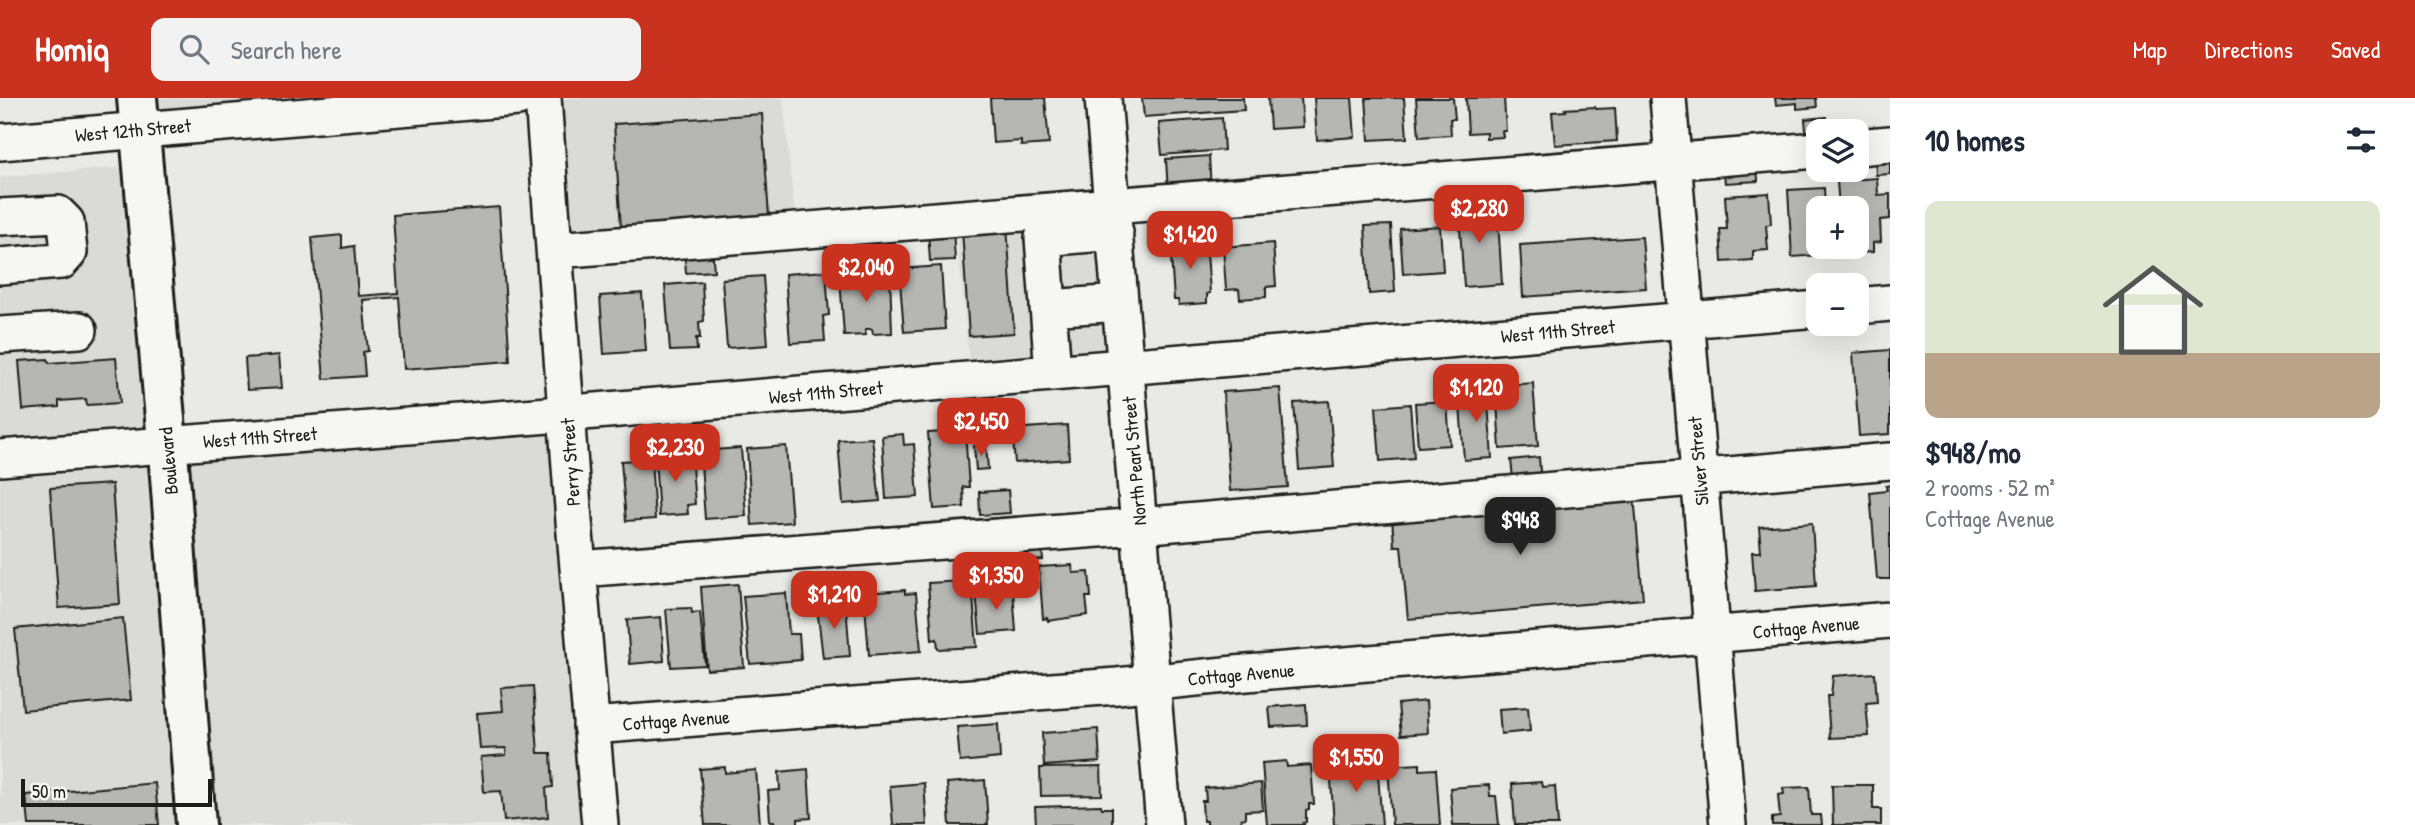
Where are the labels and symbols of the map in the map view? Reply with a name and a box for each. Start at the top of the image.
street label: West 12th Street [74,112,193,148]
pin: $2,280 [1422,186,1536,245]
pin: $1,420 [1133,212,1247,271]
pin: $2,040 [809,244,923,304]
street label: West 11th Street [1500,313,1617,349]
pin: $1,120 [1419,364,1533,424]
street label: West 11th Street [768,374,885,410]
street label: North Pearl Street [1115,395,1153,526]
pin: $2,450 [924,398,1038,458]
street label: Silver Street [1681,415,1715,507]
street label: Perry Street [554,417,586,507]
street label: West 11th Street [202,420,318,454]
pin: $2,230 [618,424,732,484]
street label: Boulevard [152,426,184,496]
pin: $948 [1479,498,1561,557]
pin: $1,350 [939,552,1053,612]
pin: $1,210 [777,572,891,631]
street label: Cottage Avenue [1751,609,1861,645]
street label: Cottage Avenue [1186,656,1296,692]
street label: Cottage Avenue [622,703,731,737]
pin: $1,550 [1299,734,1413,794]
scale bar [21,776,212,808]

